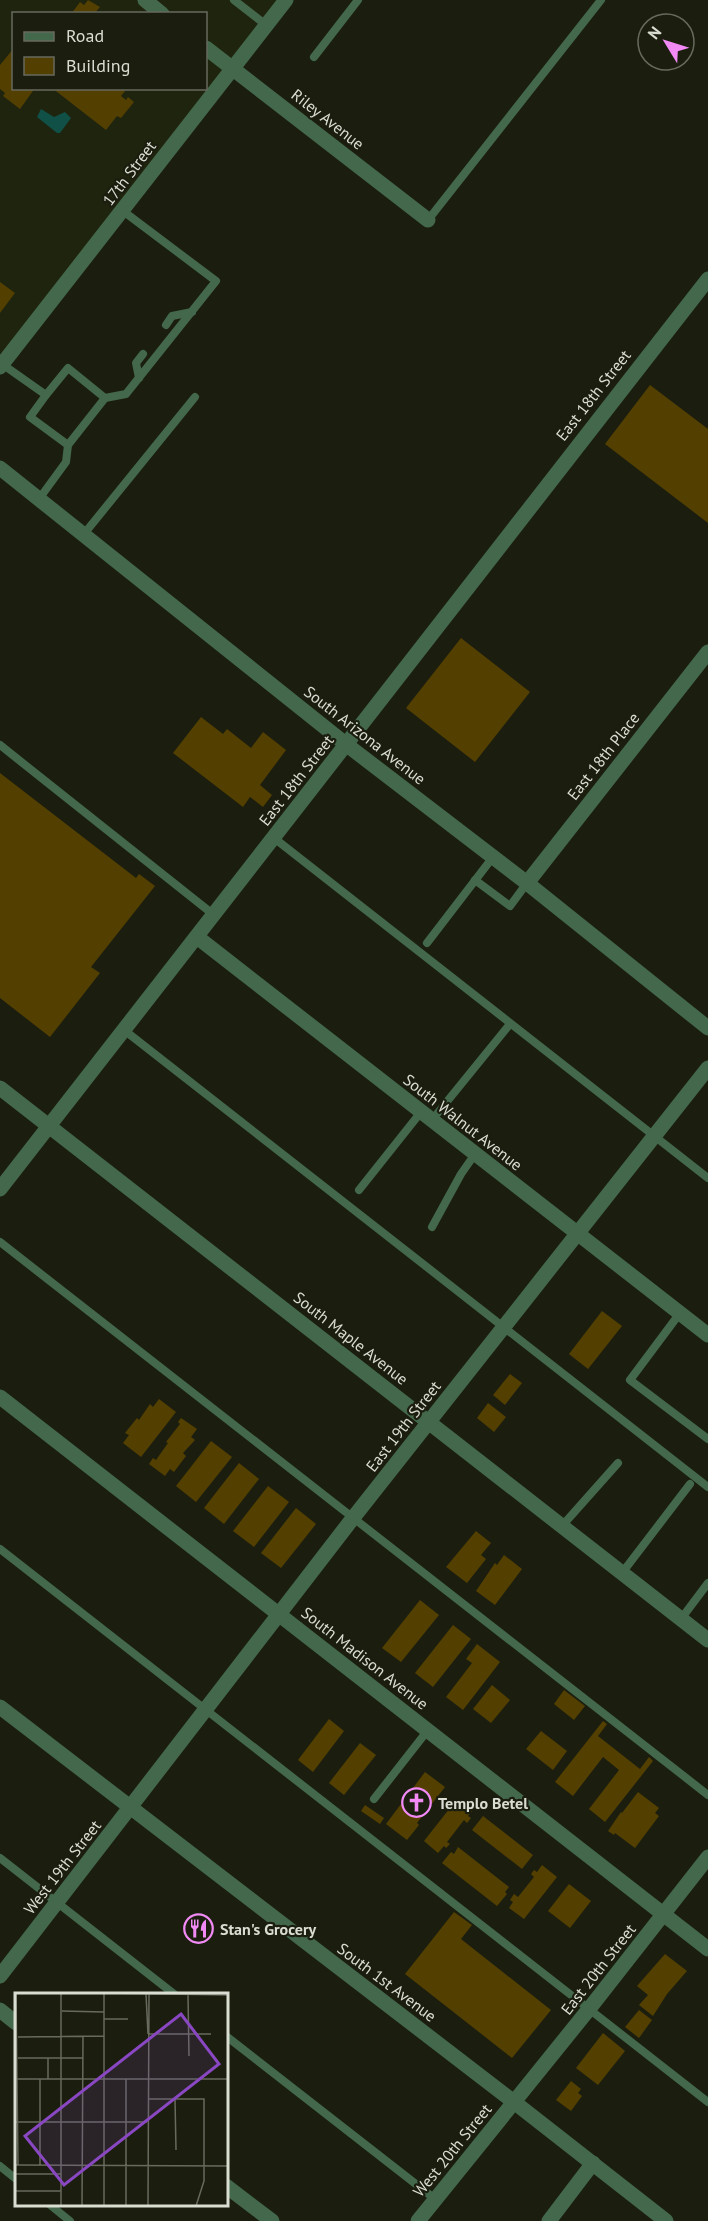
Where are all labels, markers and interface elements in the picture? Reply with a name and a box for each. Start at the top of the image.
legend [12,12,207,90]
north arrow [636,12,696,72]
text: N [643,22,665,43]
text: Road [66,24,104,47]
text: Building [66,54,130,77]
street label: Riley Avenue [288,84,368,154]
street label: 17th Street [98,136,160,210]
street label: East 18th Street [551,345,635,444]
street label: South Arizona Avenue [300,681,430,789]
street label: East 18th Place [563,708,643,804]
street label: East 18th Street [254,730,338,829]
street label: South Walnut Avenue [399,1069,527,1175]
street label: South Maple Avenue [290,1287,412,1389]
street label: East 19th Street [361,1376,445,1475]
street label: South Madison Avenue [298,1602,432,1714]
church icon: Templo Betel [401,1787,433,1819]
place label: Templo Betel [438,1793,528,1813]
street label: West 19th Street [19,1816,105,1918]
restaurant icon: Stan's Grocery [183,1913,215,1945]
place label: Stan's Grocery [220,1919,317,1939]
street label: East 20th Street [556,1919,640,2018]
street label: South 1st Avenue [334,1938,440,2026]
inset map [15,1993,228,2206]
street label: West 20th Street [408,2099,496,2201]

